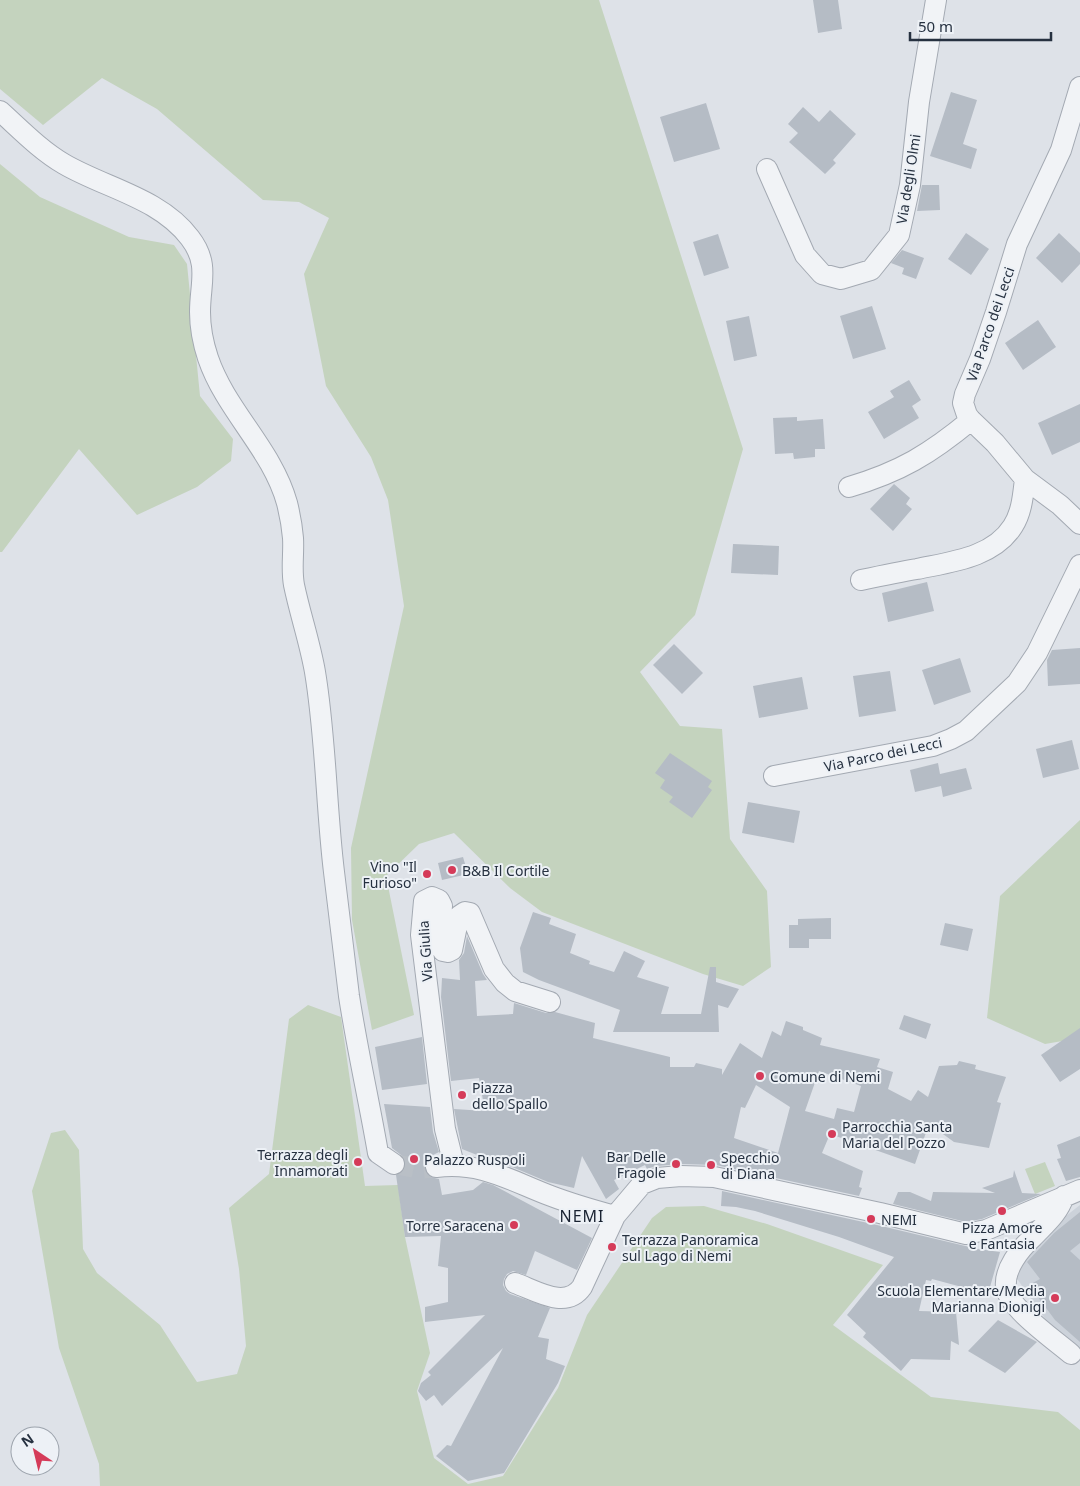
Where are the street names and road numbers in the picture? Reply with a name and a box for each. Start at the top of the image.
street label: Via degli Olmi [892,133,924,225]
street label: Via Parco dei Lecci [961,264,1019,384]
street label: Via Parco dei Lecci [822,732,944,776]
street label: Via Giulia [413,920,437,982]

